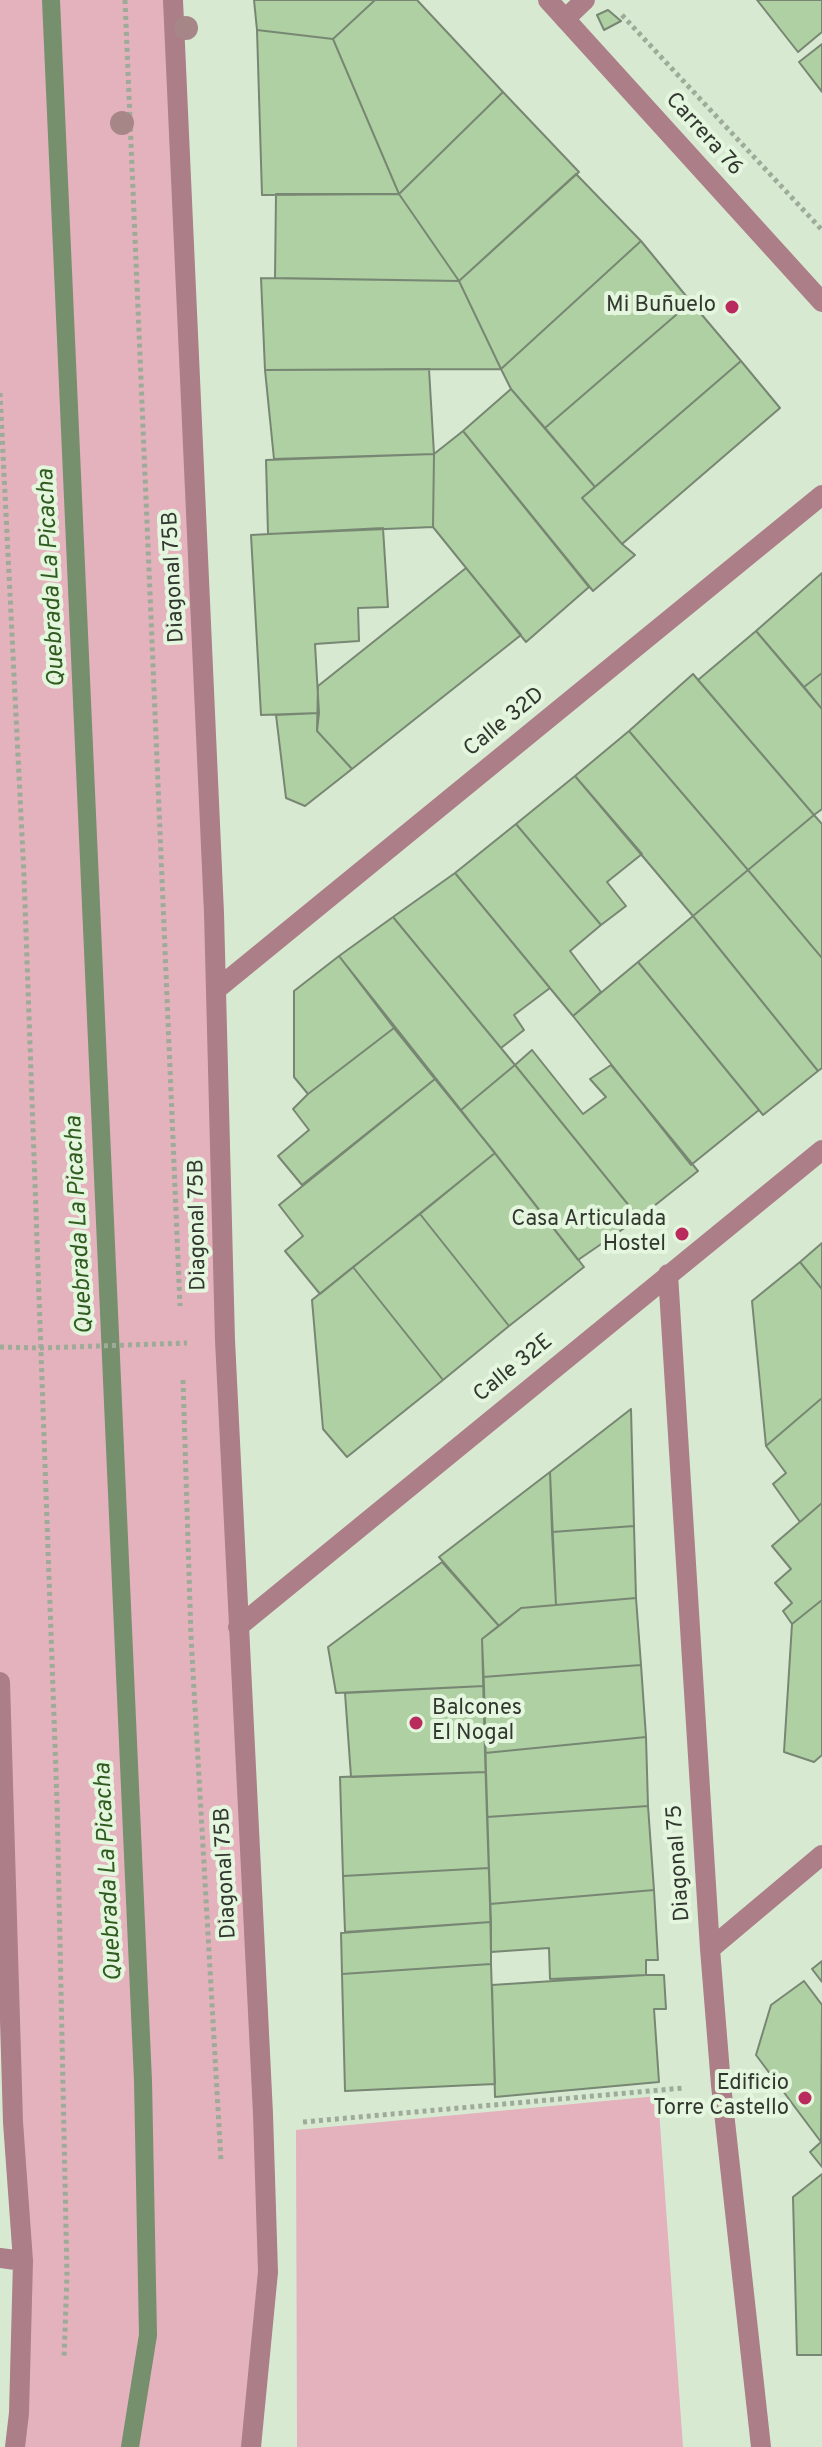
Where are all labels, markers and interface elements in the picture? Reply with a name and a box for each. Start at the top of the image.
street label: Carrera 76 [659,88,747,182]
place label: Mi Buñuelo [606,294,716,320]
marker: Mi Buñuelo [723,298,741,316]
water label: Quebrada La Picacha [33,468,73,688]
street label: Diagonal 75B [158,511,192,643]
street label: Calle 32D [460,683,550,763]
water label: Quebrada La Picacha [61,1115,101,1335]
street label: Diagonal 75B [185,1159,213,1291]
place label: Casa Articulada Hostel [511,1208,666,1260]
marker: Casa Articulada Hostel [673,1225,691,1243]
street label: Calle 32E [469,1329,559,1409]
place label: Balcones El Nogal [432,1697,522,1748]
marker: Balcones El Nogal [407,1714,425,1732]
water label: Quebrada La Picacha [90,1762,130,1982]
street label: Diagonal 75 [663,1804,697,1922]
street label: Diagonal 75B [210,1807,244,1939]
place label: Edificio Torre Castello [653,2072,789,2124]
marker: Edificio Torre Castello [796,2089,814,2107]

